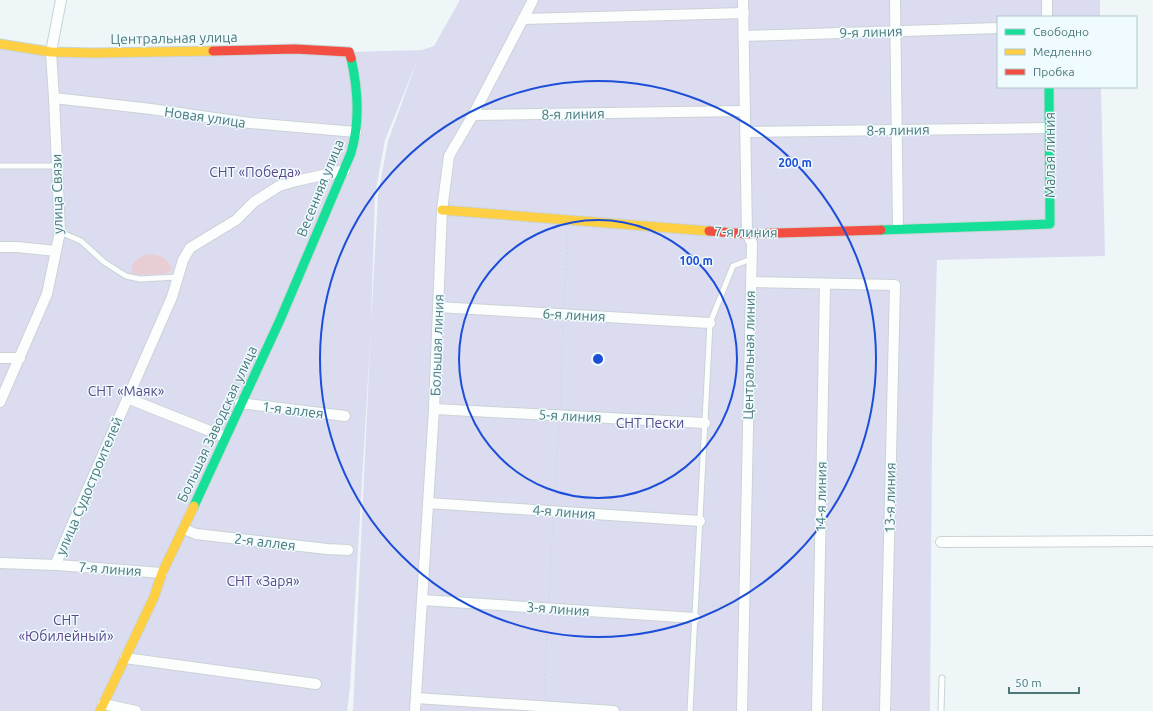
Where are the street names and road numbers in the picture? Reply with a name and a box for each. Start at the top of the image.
street label: 9-я линия [839,23,903,41]
street label: Центральная улица [110,29,238,47]
street label: Новая улица [163,103,247,131]
street label: 8-я линия [541,105,605,123]
street label: Малая линия [1042,112,1058,198]
street label: 8-я линия [866,121,930,139]
street label: Весенняя улица [293,137,347,239]
street label: улица Связи [48,154,66,234]
street label: 7-я линия [714,223,778,241]
street label: Центральная линия [740,290,758,420]
street label: Большая линия [427,294,447,396]
street label: 6-я линия [542,305,606,325]
street label: Большая Заводская улица [174,343,260,505]
street label: 1-я аллея [261,398,325,422]
street label: 5-я линия [538,406,602,426]
street label: улица Судостроителей [53,414,125,558]
street label: 14-я линия [812,461,830,533]
street label: 13-я линия [881,462,899,534]
street label: 4-я линия [532,502,596,522]
street label: 2-я аллея [233,530,297,554]
street label: 7-я линия [78,559,142,579]
street label: 3-я линия [526,599,590,619]

